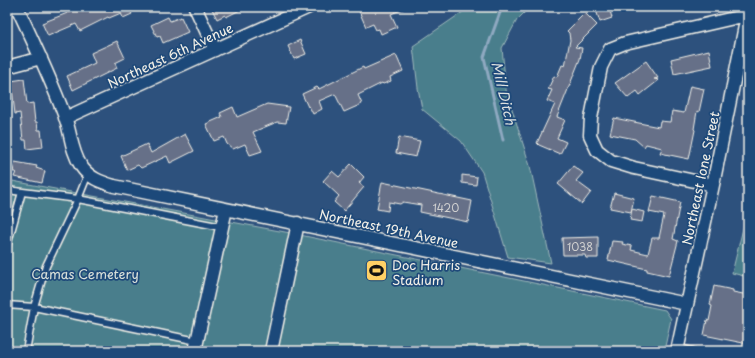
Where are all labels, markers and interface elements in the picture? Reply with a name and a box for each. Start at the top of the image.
street label: Northeast 6th Avenue [104,18,236,92]
water label: Mill Ditch [486,59,522,128]
street label: Northeast Ione Street [677,110,723,246]
house number: 1420 [433,199,459,216]
street label: Northeast 19th Avenue [318,204,460,252]
house number: 1038 [567,238,593,255]
place label: Doc Harris Stadium [392,255,460,289]
sports icon: Doc Harris Stadium [363,258,389,284]
park label: Camas Cemetery [31,264,139,283]

